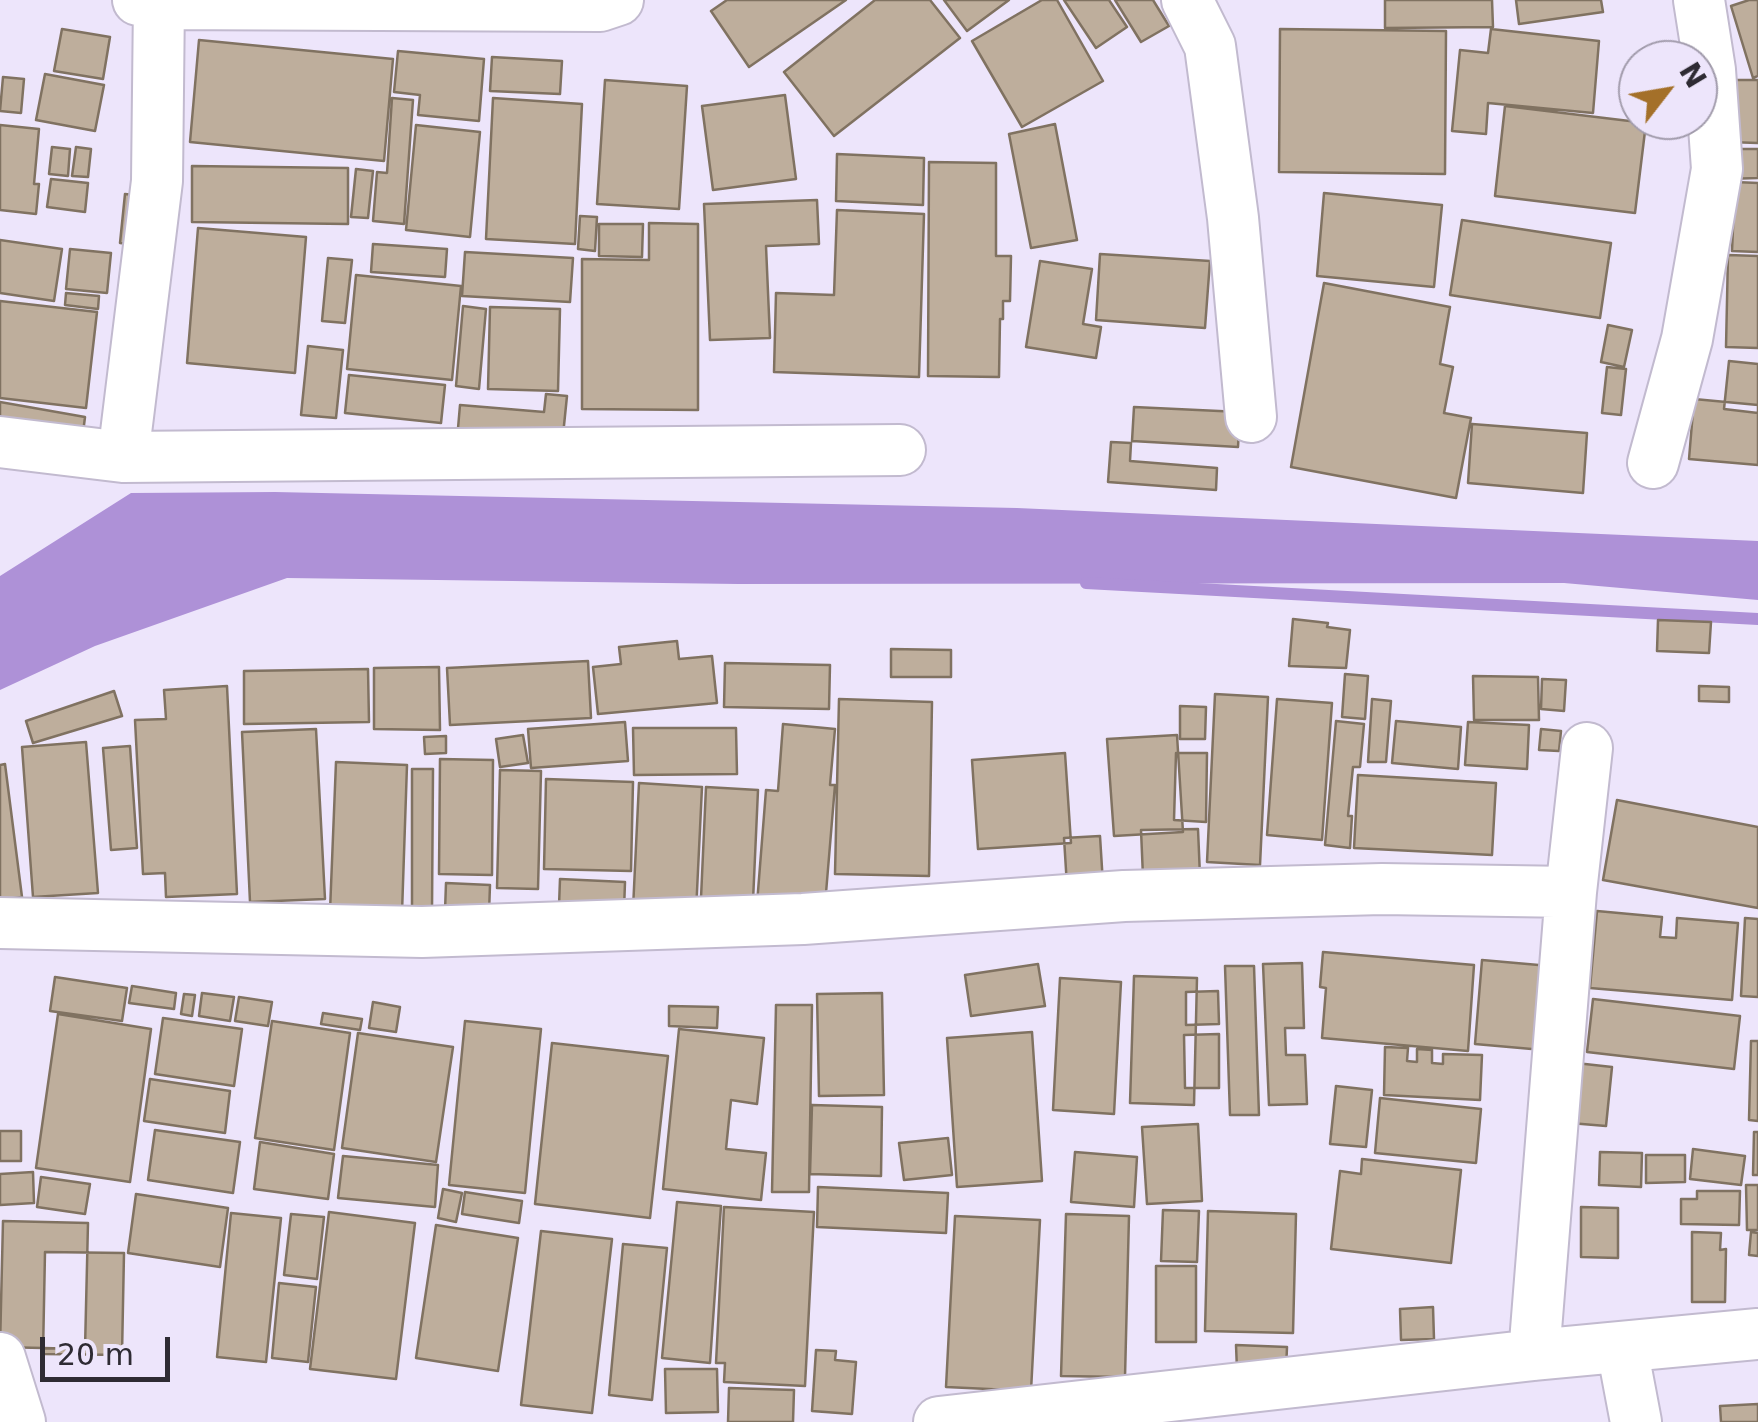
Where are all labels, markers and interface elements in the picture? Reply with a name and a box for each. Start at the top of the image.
north arrow [1618,40,1718,140]
text: N [1672,57,1713,94]
scale bar [45,1317,175,1379]
text: 20 m [57,1337,134,1372]

